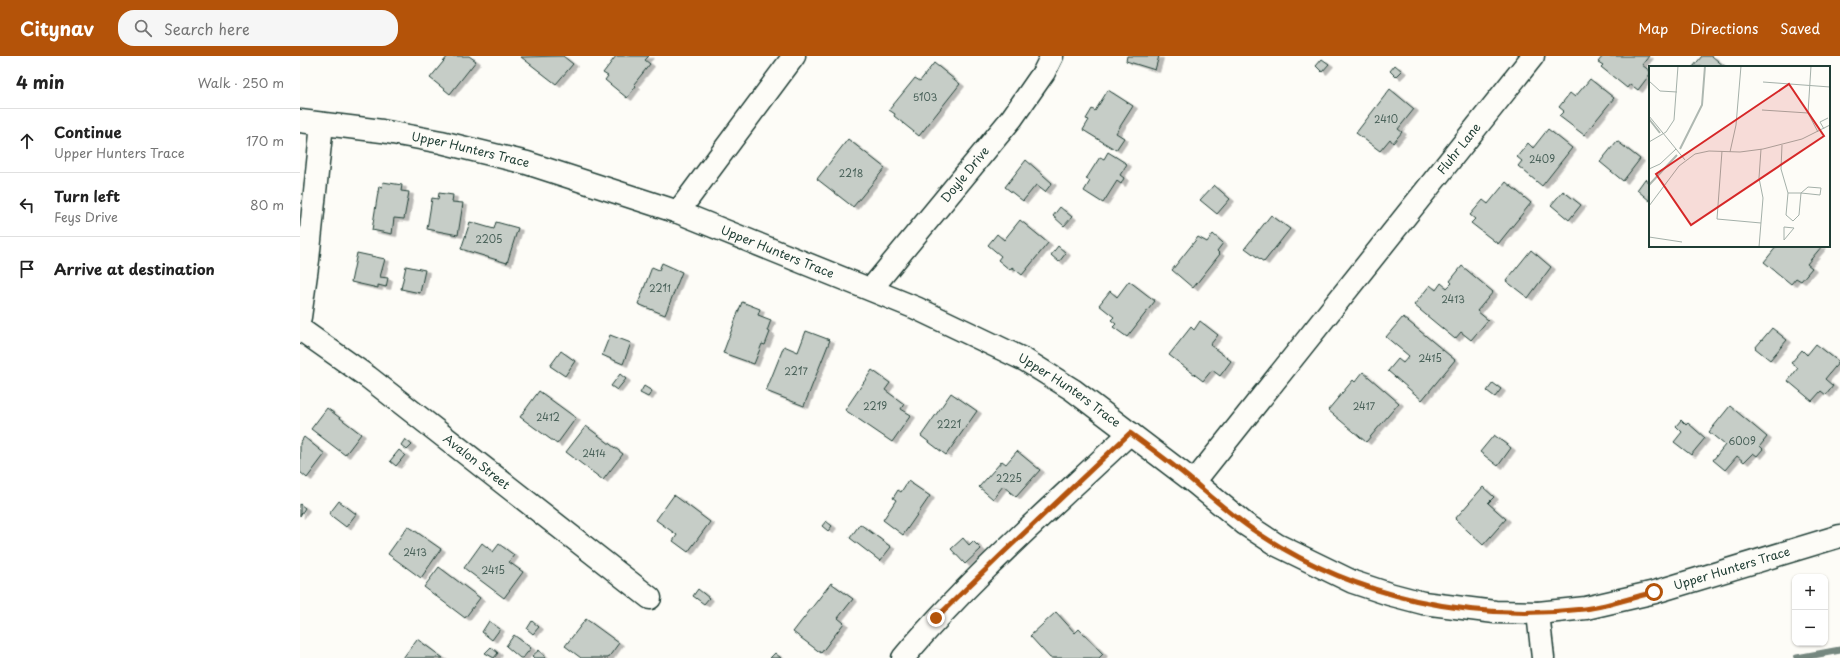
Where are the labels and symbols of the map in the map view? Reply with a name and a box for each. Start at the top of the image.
inset map [1649,66,1830,247]
house number: 5103 [913,89,938,104]
house number: 2410 [1374,111,1398,126]
street label: Fluhr Lane [1432,118,1485,178]
street label: Upper Hunters Trace [410,127,532,171]
street label: Doyle Drive [936,142,993,206]
house number: 2409 [1529,151,1555,166]
house number: 2218 [839,165,863,180]
street label: Upper Hunters Trace [718,220,837,282]
house number: 2205 [475,231,503,246]
house number: 2211 [649,280,671,295]
house number: 2413 [1441,291,1465,306]
street label: Upper Hunters Trace [1016,348,1125,431]
house number: 2415 [1418,350,1442,365]
house number: 2217 [784,363,808,378]
house number: 2219 [863,398,887,413]
house number: 2417 [1353,398,1376,413]
house number: 2412 [536,409,560,424]
house number: 2221 [937,416,961,431]
street label: Avalon Street [440,429,514,493]
house number: 6009 [1728,433,1756,448]
house number: 2414 [582,445,606,460]
house number: 2225 [996,470,1022,485]
street label: Upper Hunters Trace [1671,542,1792,594]
house number: 2413 [403,544,427,559]
house number: 2415 [481,562,505,577]
route start [1645,583,1663,601]
route end [927,609,945,627]

